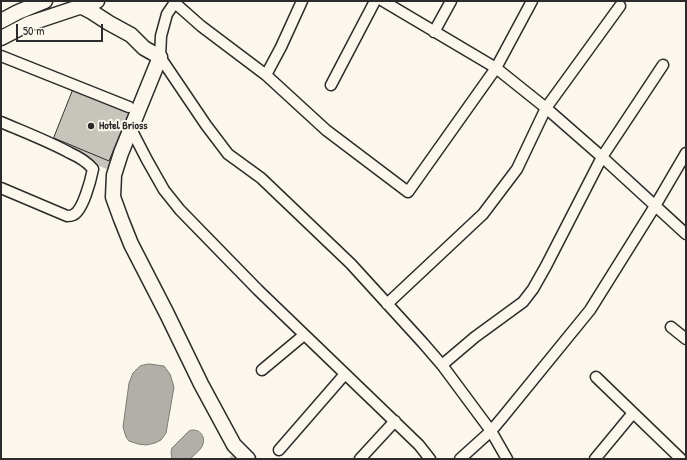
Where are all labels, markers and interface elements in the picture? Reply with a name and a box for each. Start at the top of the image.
scale bar [18,16,105,42]
text: 50 m [23,22,44,39]
place label: Hotel Brioss [99,119,147,133]
marker: Hotel Brioss [86,121,96,131]

